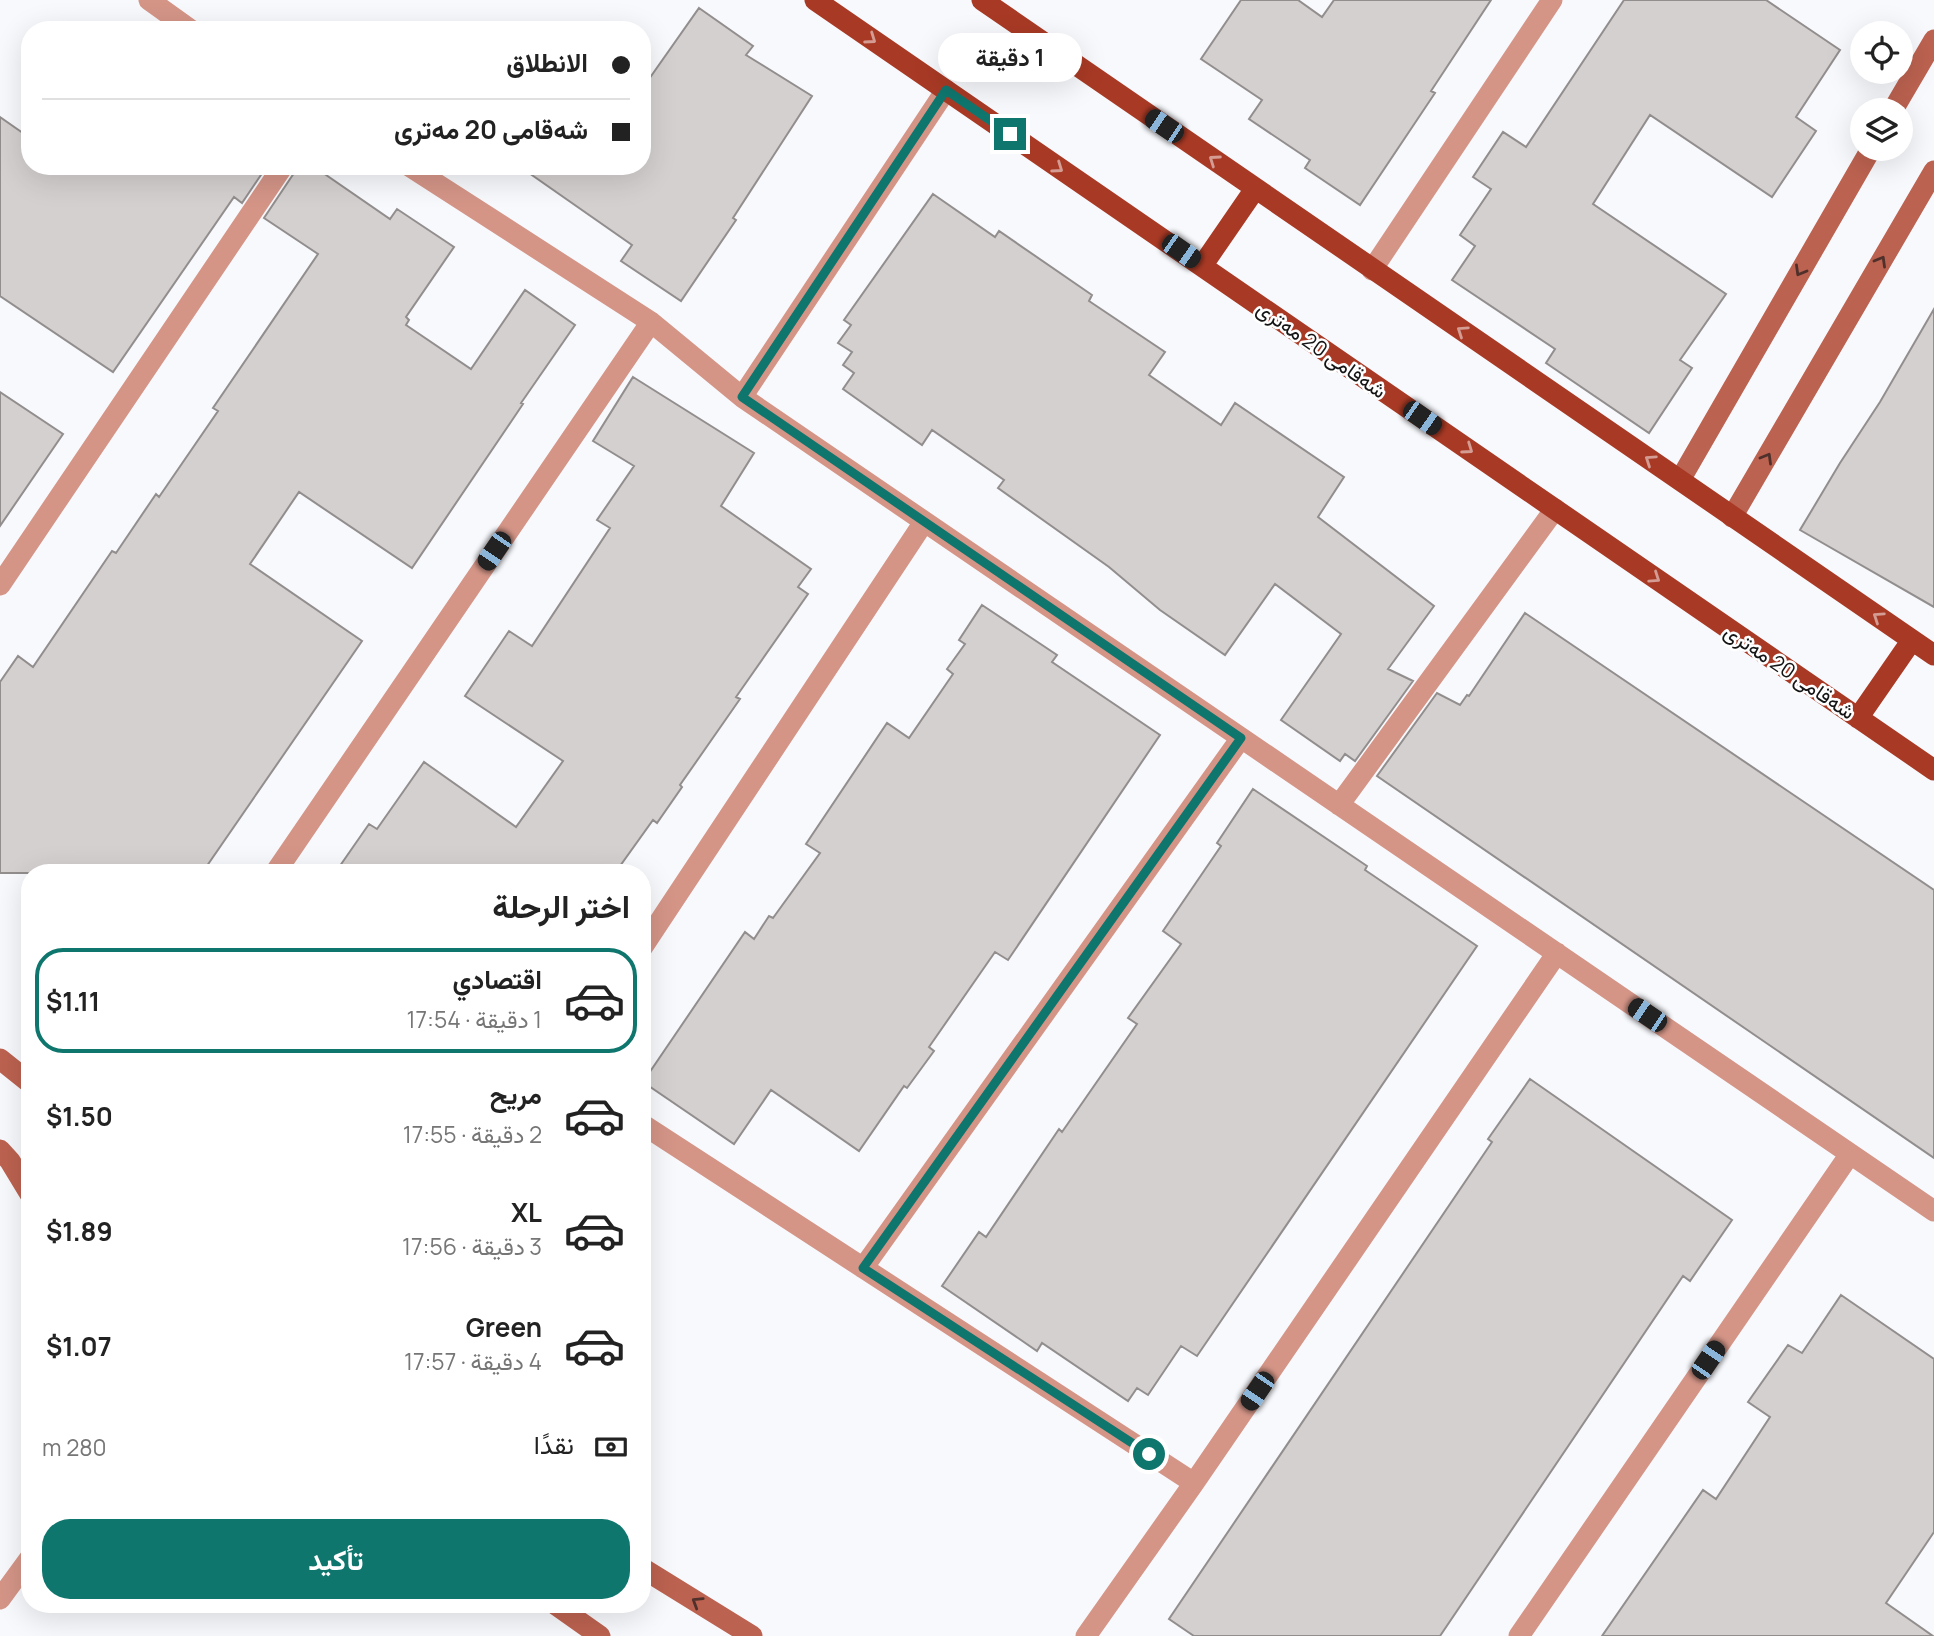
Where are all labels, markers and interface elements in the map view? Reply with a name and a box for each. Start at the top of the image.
map controls [1850,21,1913,161]
button: locate [1850,21,1913,84]
one-way arrow [863,31,876,43]
callout: 1 دقيقة [938,32,1082,82]
text: 1 دقيقة [976,41,1044,73]
text: الانطلاق [506,44,588,80]
button: layers [1850,98,1913,161]
car [1141,106,1188,146]
text: شەقامی 20 مەتری [394,111,588,147]
route end [994,118,1026,150]
one-way arrow [1209,156,1222,169]
one-way arrow [1051,160,1064,173]
car [1158,230,1205,272]
one-way arrow [1873,256,1886,269]
one-way arrow [1795,264,1808,277]
street label: شەقامی 20 مەتری [1252,294,1392,404]
one-way arrow [1457,327,1470,339]
car [1399,397,1446,439]
one-way arrow [1460,441,1473,453]
one-way arrow [1758,452,1771,465]
one-way arrow [1645,456,1658,468]
car [474,528,515,574]
one-way arrow [1647,570,1660,582]
one-way arrow [1873,613,1886,625]
street label: شەقامی 20 مەتری [1719,617,1861,725]
text: اختر الرحلة [492,884,630,928]
text: اقتصادي [453,961,542,997]
icon: car [563,969,626,1032]
text: $1.11 [46,983,100,1019]
car [1624,995,1671,1035]
text: 1 دقيقة · 17:54 [407,1003,542,1035]
text: مريح [490,1076,542,1112]
icon: car [563,1084,626,1147]
text: $1.50 [46,1098,113,1134]
text: 2 دقيقة · 17:55 [403,1118,542,1150]
text: XL [511,1194,542,1230]
icon: car [563,1199,626,1262]
text: $1.89 [46,1213,113,1249]
text: 3 دقيقة · 17:56 [402,1230,542,1262]
text: Green [466,1309,542,1345]
icon: car [563,1314,626,1377]
text: $1.07 [46,1328,112,1364]
car [1688,1337,1729,1383]
text: 4 دقيقة · 17:57 [404,1345,542,1377]
car [1237,1368,1278,1414]
text: نقدًا [534,1426,574,1462]
icon: cash [592,1428,630,1466]
text: 280 m [42,1431,107,1463]
route start [1133,1438,1165,1470]
button: تأكيد [42,1519,630,1599]
one-way arrow [691,1598,704,1611]

